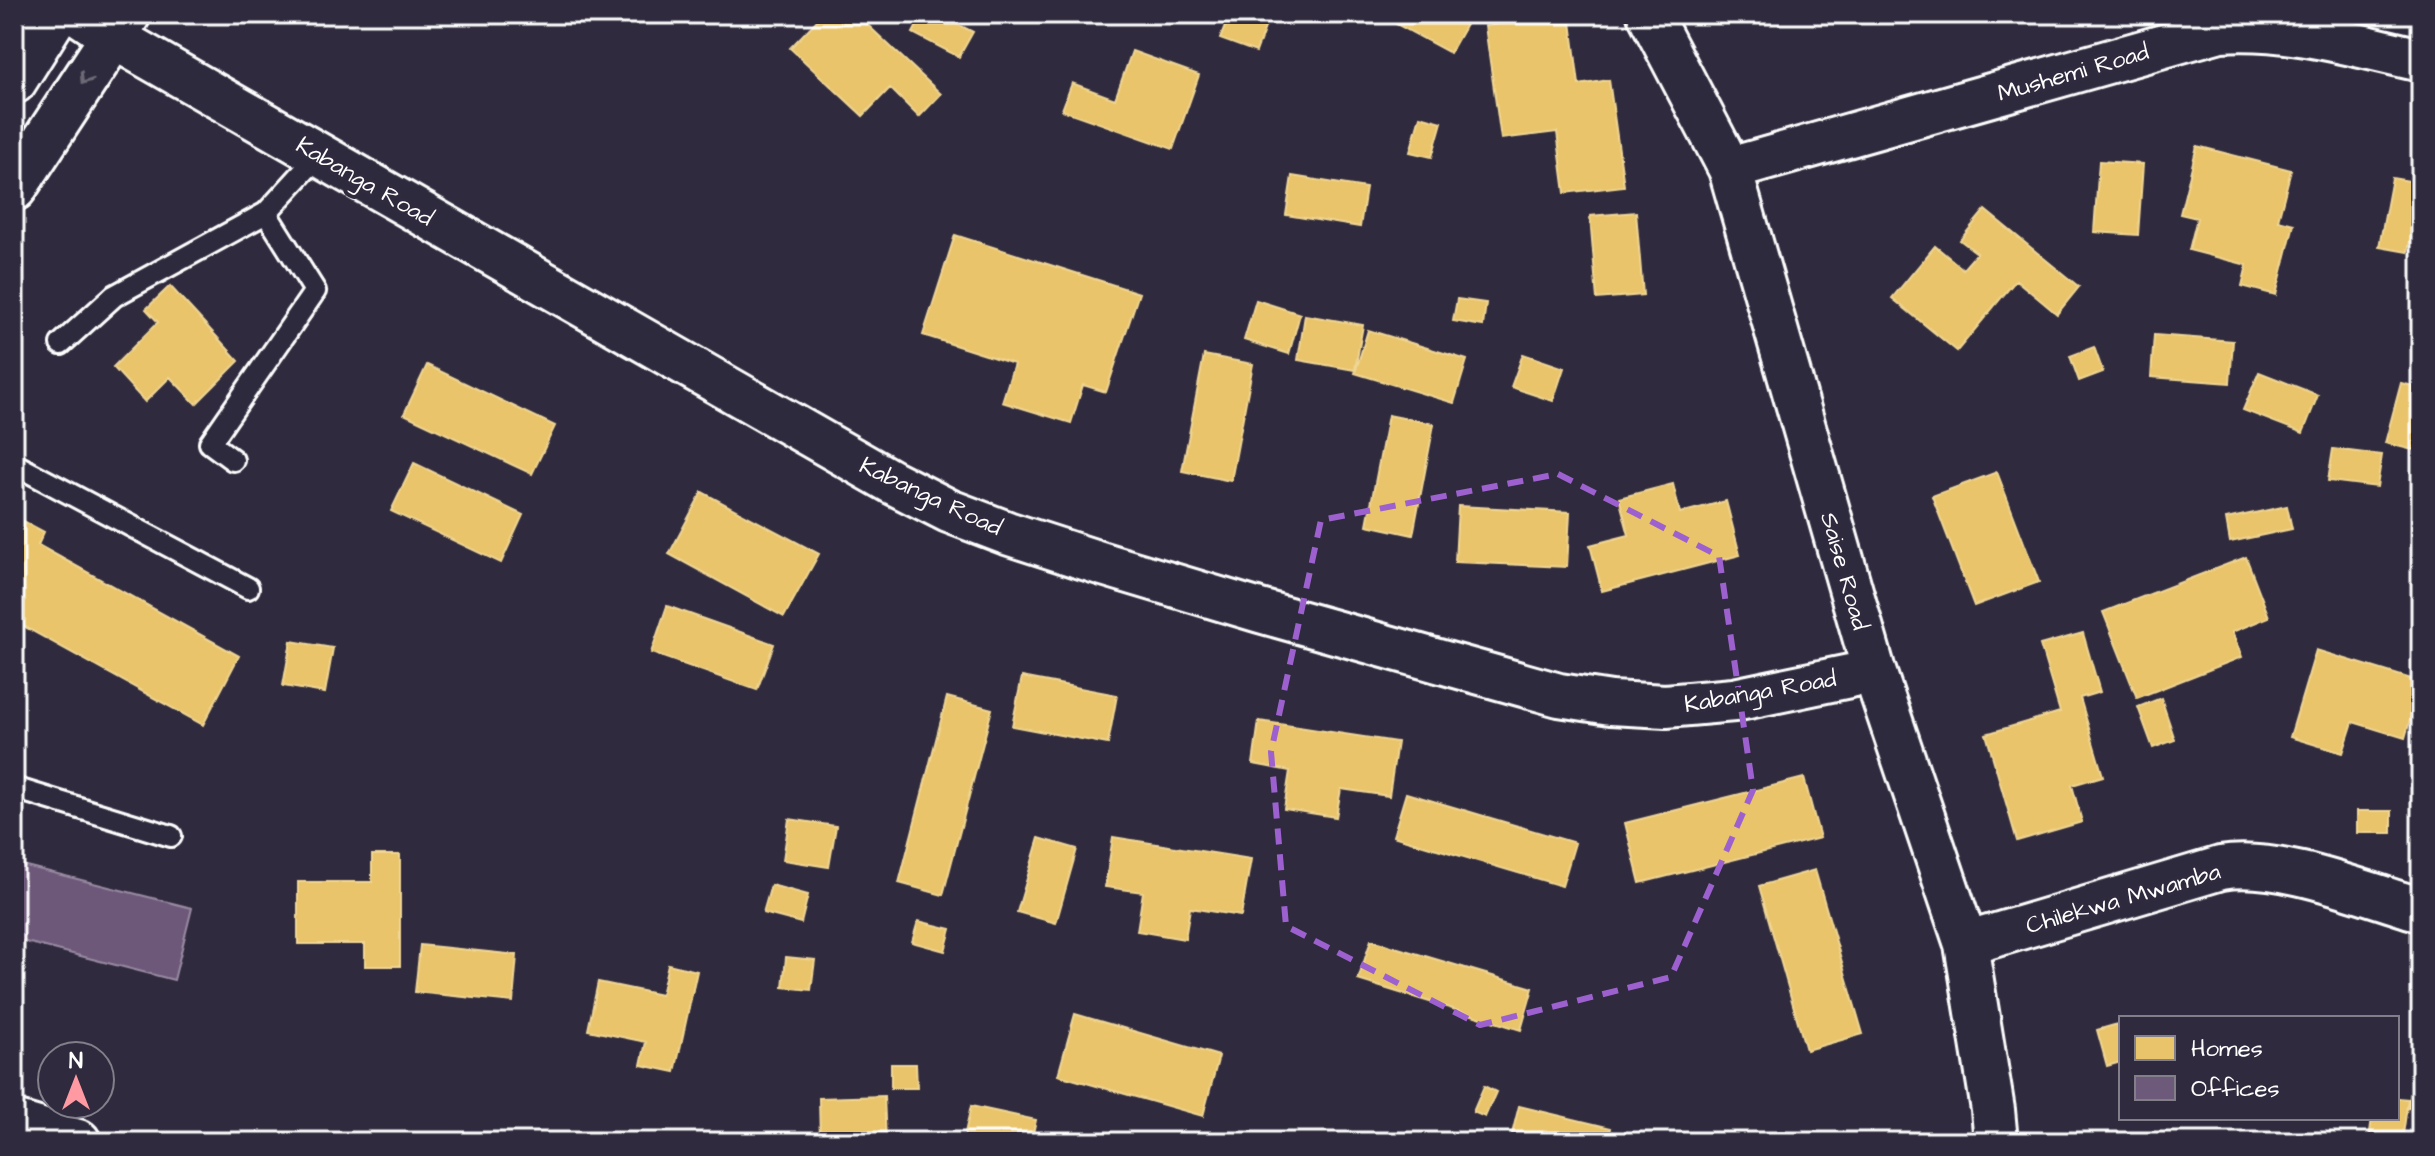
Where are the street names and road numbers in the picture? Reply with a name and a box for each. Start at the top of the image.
street label: Mushemi Road [1994,35,2153,111]
street label: Kabanga Road [289,129,440,236]
street label: Kabanga Road [853,449,1007,546]
street label: Saise Road [1811,508,1877,634]
street label: Kabanga Road [1682,662,1839,723]
street label: Chilekwa Mwamba [2022,855,2225,943]

